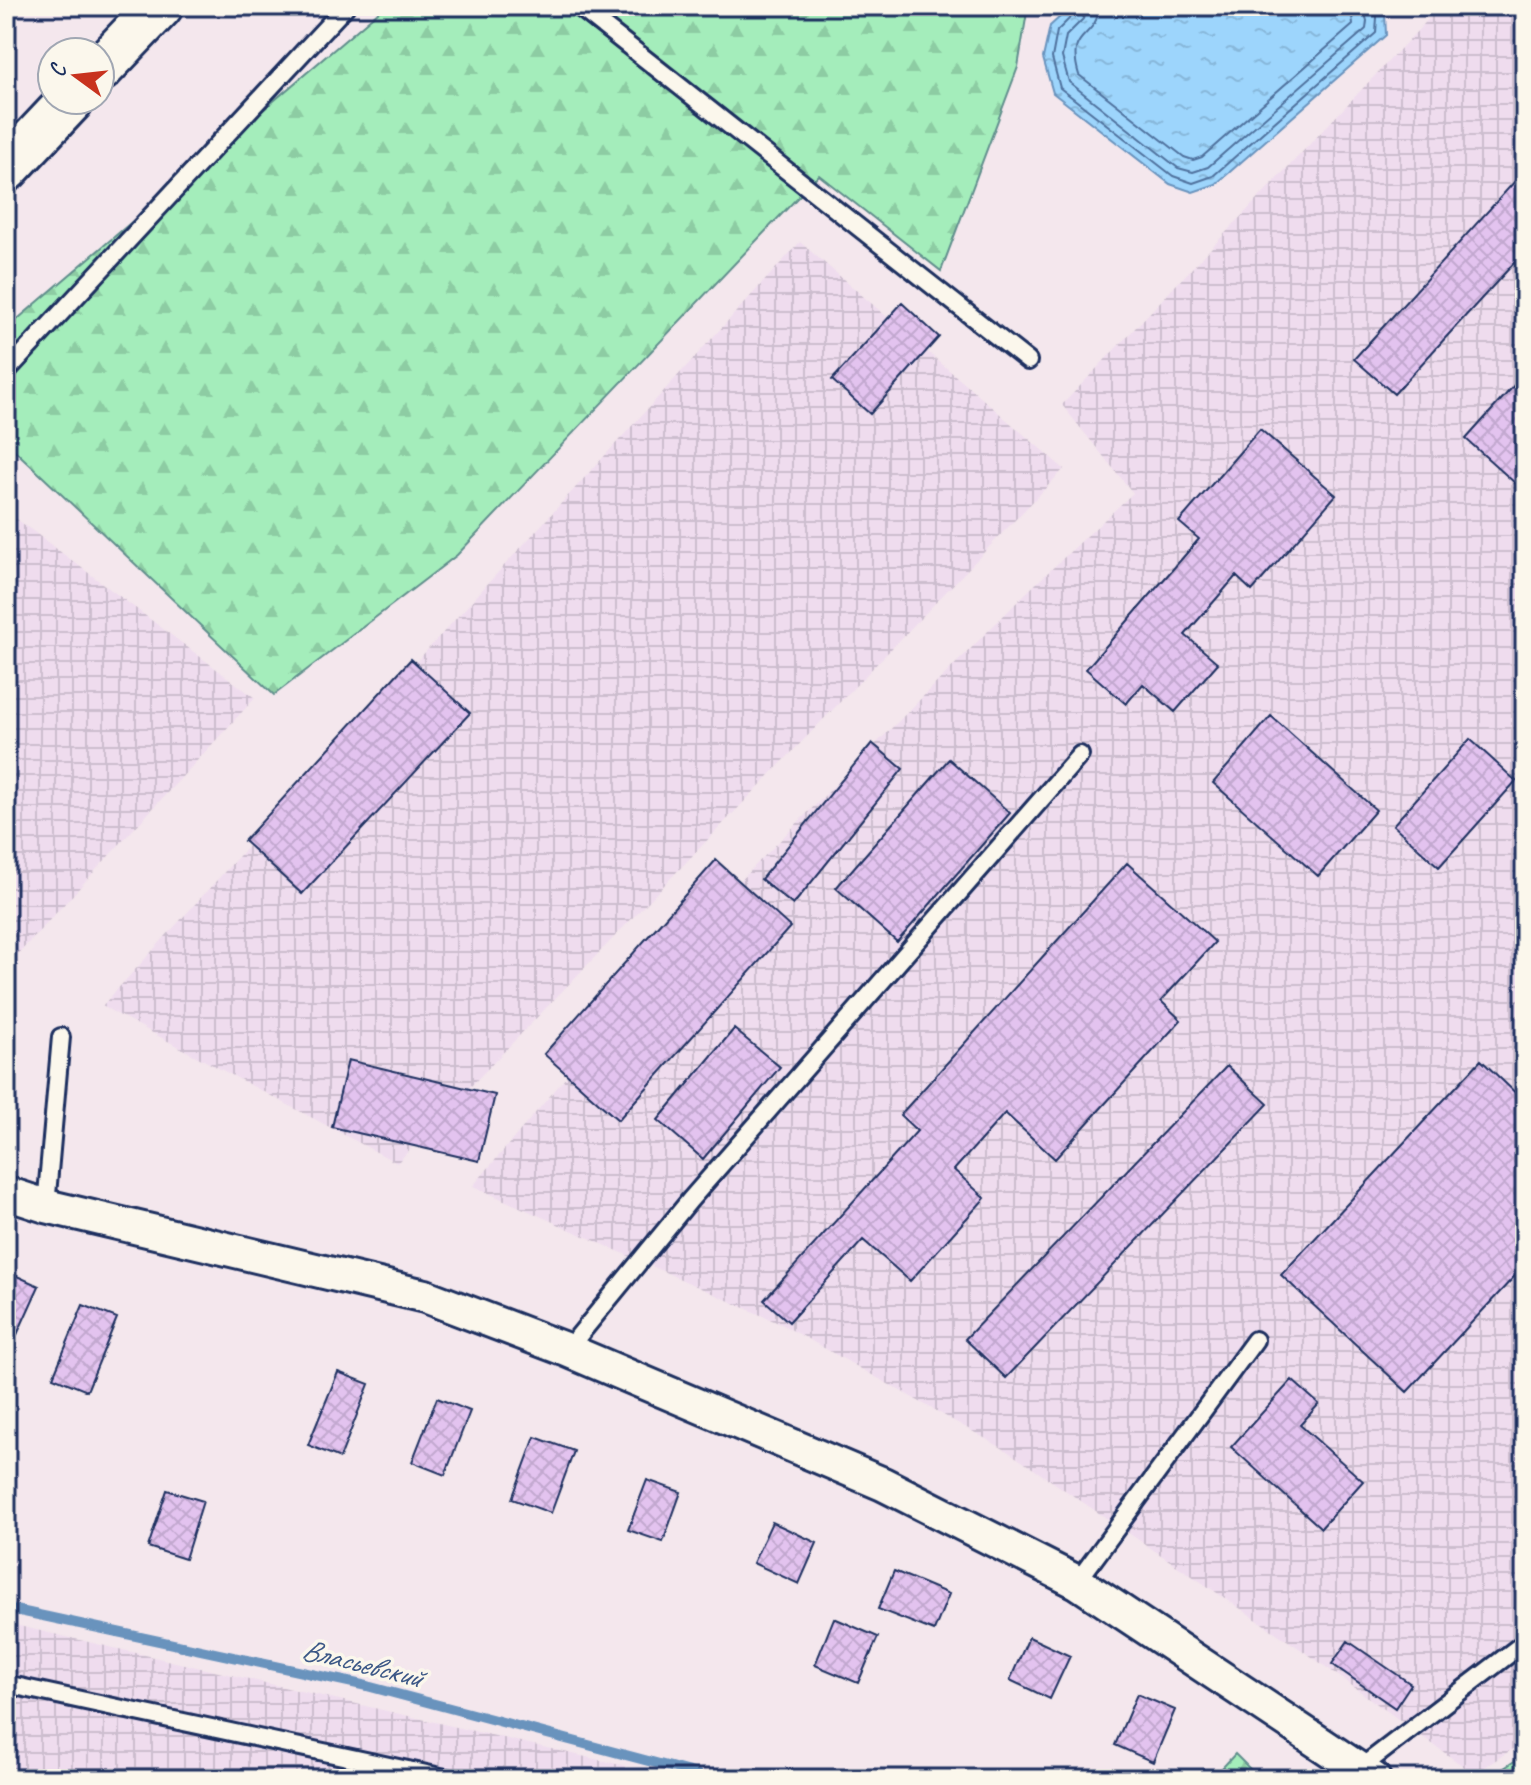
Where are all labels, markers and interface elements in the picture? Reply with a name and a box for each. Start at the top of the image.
north arrow [36,36,116,116]
text: С [43,59,73,80]
water label: Власьевский [298,1630,431,1698]

